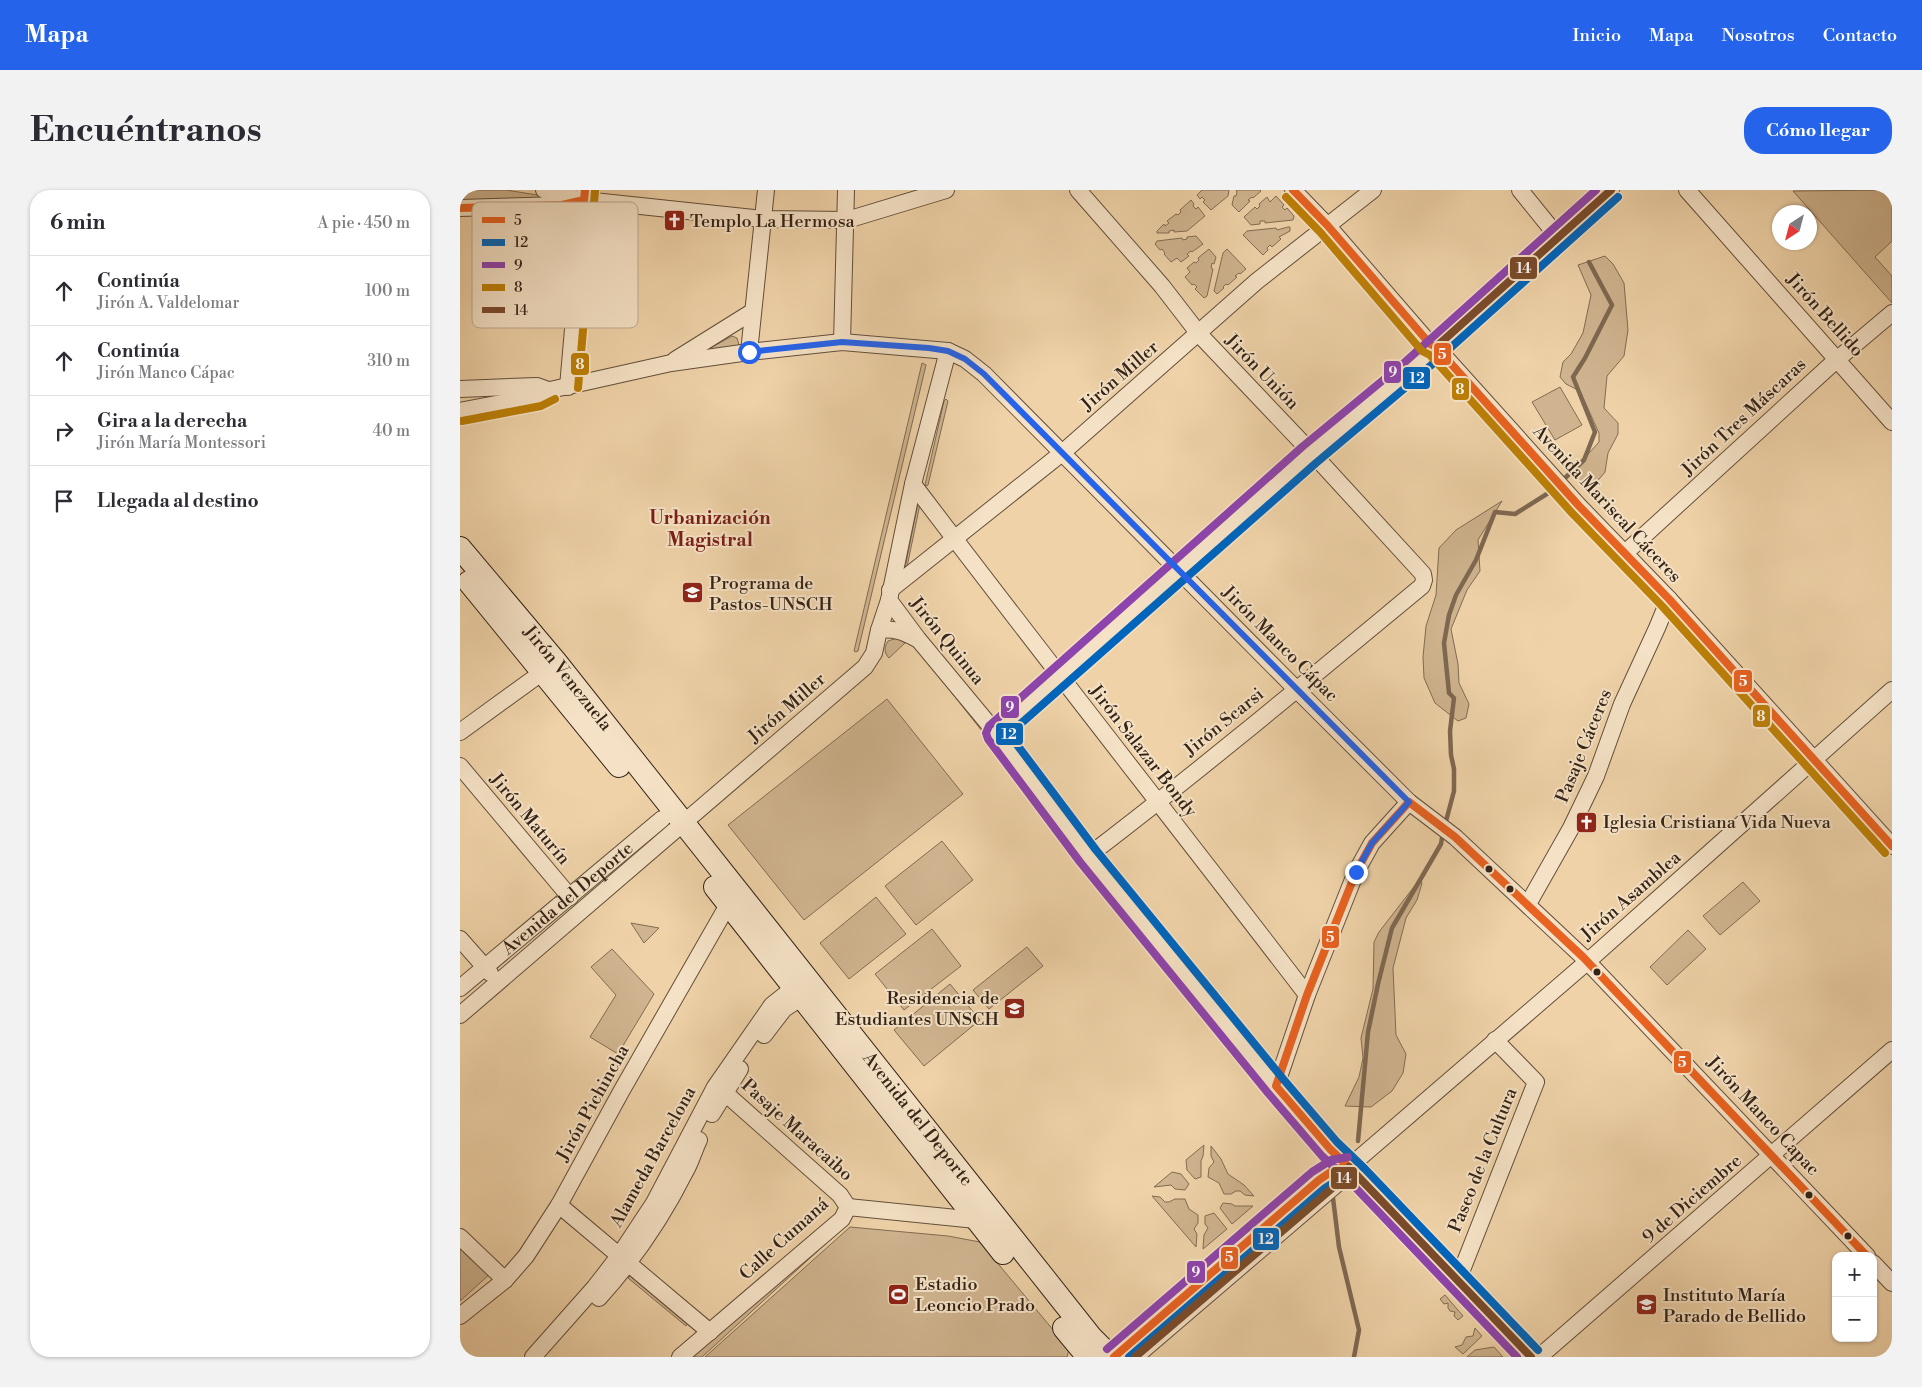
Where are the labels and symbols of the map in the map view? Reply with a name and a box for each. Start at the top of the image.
legend [472,202,638,328]
north arrow [1772,205,1817,250]
church icon: Templo La Hermosa [662,209,686,233]
place label: Templo La Hermosa [690,210,856,233]
text: 5 [514,212,522,230]
text: 12 [514,234,528,252]
line badge: 14 [1509,256,1538,280]
text: 9 [514,257,522,275]
text: 14 [1516,260,1532,278]
street label: Jirón Bellido [1781,268,1869,362]
text: 8 [514,279,523,297]
text: 14 [514,302,528,320]
street label: Jirón Unión [1219,329,1304,415]
street label: Jirón Miller [1076,336,1164,417]
route start [738,341,761,364]
line badge: 5 [1433,342,1452,366]
text: 5 [1438,346,1447,364]
line badge: 8 [570,352,590,376]
street label: Jirón Tres Máscaras [1676,353,1811,481]
text: 8 [576,356,585,374]
line badge: 9 [1383,360,1402,384]
text: 9 [1389,364,1398,382]
line badge: 12 [1402,366,1431,390]
text: 12 [1409,370,1425,388]
line badge: 8 [1451,377,1470,401]
text: 8 [1456,381,1465,399]
street label: Avenida Mariscal Cáceres [1527,420,1686,588]
district label: Urbanización Magistral [649,506,771,552]
place label: Programa de Pastos-UNSCH [709,572,833,616]
street label: Jirón Manco Cápac [1216,580,1343,707]
school or university icon: Programa de Pastos-UNSCH [681,581,705,605]
street label: Jirón Quinua [904,592,990,690]
street label: Jirón Venezuela [518,620,618,736]
street label: Jirón Miller [743,668,831,749]
line badge: 5 [1733,669,1753,693]
text: 5 [1739,673,1748,691]
street label: Jirón Salazar Bondy [1083,679,1202,822]
street label: Jirón Scarsi [1179,683,1269,762]
street label: Pasaje Cáceres [1551,686,1617,806]
line badge: 9 [1000,695,1020,719]
text: 9 [1006,699,1015,717]
line badge: 8 [1752,704,1771,728]
text: 8 [1757,708,1766,726]
line badge: 12 [995,722,1024,746]
text: 12 [1001,726,1017,744]
street label: Jirón Maturín [484,768,575,870]
church icon: Iglesia Cristiana Vida Nueva [1575,810,1599,834]
place label: Iglesia Cristiana Vida Nueva [1603,811,1832,834]
street label: Avenida del Deporte [496,837,638,960]
street label: Jirón Asamblea [1575,846,1686,946]
route end [1345,861,1368,884]
unlabelled marker [1484,864,1494,874]
unlabelled marker [1505,884,1515,894]
line badge: 5 [1321,925,1340,949]
text: 5 [1326,929,1335,947]
unlabelled marker [1592,967,1602,977]
place label: Residencia de Estudiantes UNSCH [835,987,1000,1031]
school or university icon: Residencia de Estudiantes UNSCH [1003,996,1027,1020]
street label: Jirón Pichincha [551,1040,635,1166]
street label: Avenida del Deporte [857,1046,978,1191]
line badge: 5 [1673,1050,1692,1074]
street label: Jirón Manco Capac [1701,1051,1824,1181]
text: 5 [1678,1054,1687,1072]
street label: Pasaje Maracaibo [736,1074,858,1186]
street label: Alameda Barcelona [604,1082,702,1232]
street label: Paseo de la Cultura [1444,1084,1523,1236]
street label: 9 de Diciembre [1637,1150,1747,1248]
line badge: 14 [1330,1166,1358,1190]
text: 14 [1336,1170,1352,1188]
unlabelled marker [1804,1190,1814,1200]
street label: Calle Cumaná [735,1192,834,1285]
line badge: 12 [1252,1227,1280,1251]
text: 12 [1258,1231,1274,1249]
unlabelled marker [1843,1231,1853,1241]
line badge: 5 [1220,1246,1239,1270]
text: 5 [1225,1249,1234,1267]
line badge: 9 [1186,1260,1206,1284]
text: 9 [1192,1264,1201,1282]
place label: Estadio Leoncio Prado [915,1273,1035,1317]
sports icon: Estadio Leoncio Prado [887,1282,911,1306]
place label: Instituto María Parado de Bellido [1663,1284,1806,1328]
school or university icon: Instituto María Parado de Bellido [1635,1293,1659,1317]

